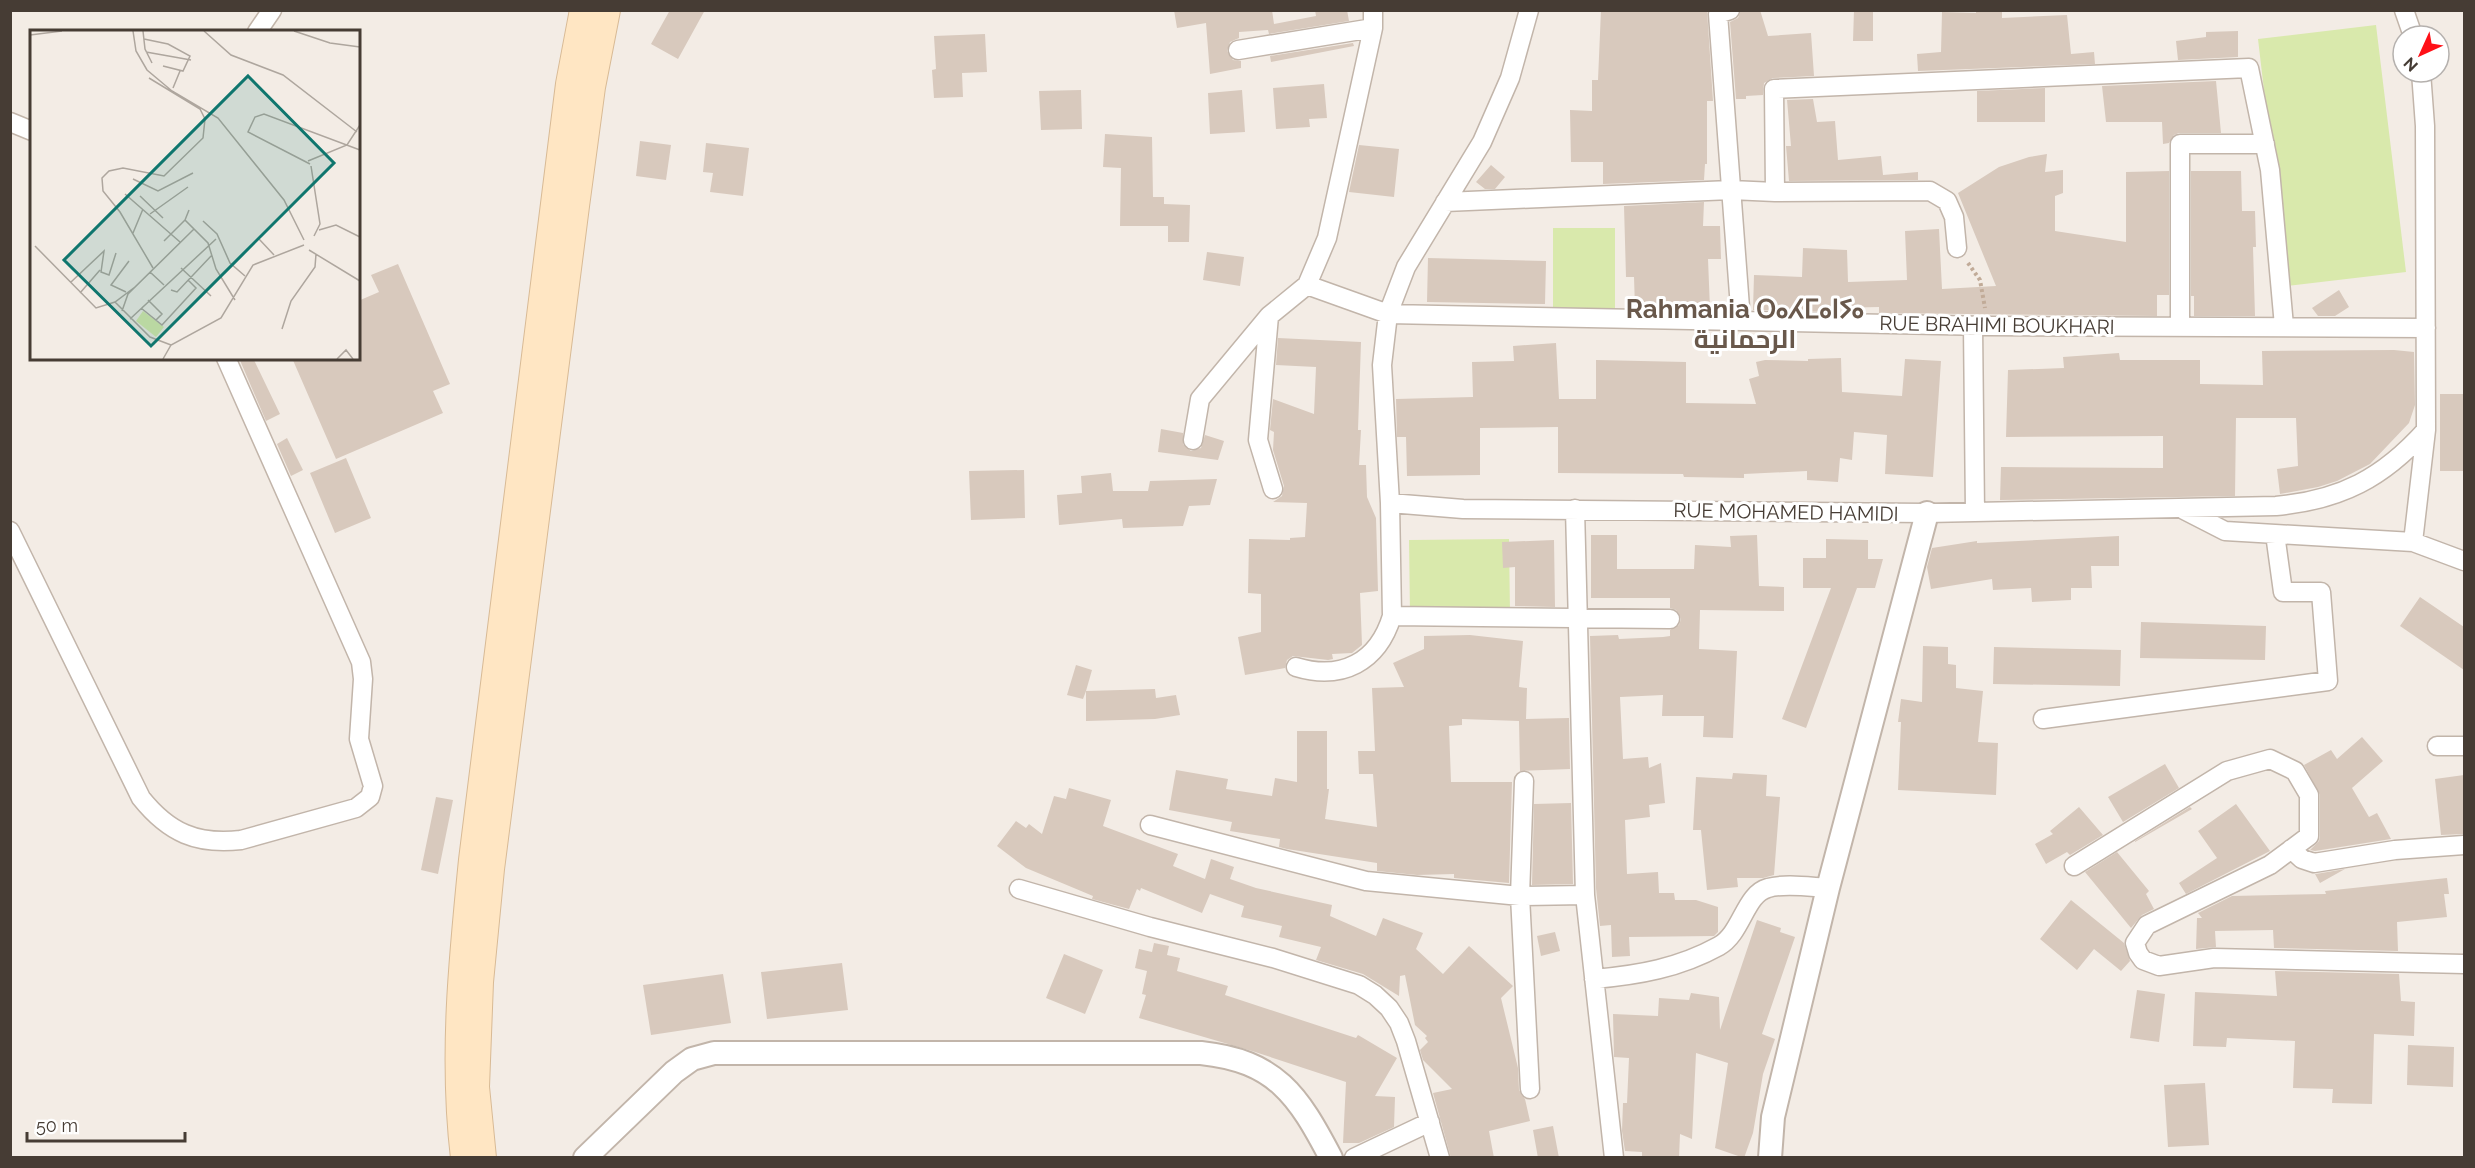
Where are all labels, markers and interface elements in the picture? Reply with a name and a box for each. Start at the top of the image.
north arrow [2391,24,2451,84]
inset map [30,30,360,360]
text: N [2400,53,2422,75]
district label: Rahmania ⵔⴰⵃⵎⴰⵏⵢⴰ الرحمانية [1626,294,1864,354]
street label: RUE BRAHIMI BOUKHARI [1879,311,2115,339]
street label: RUE MOHAMED HAMIDI [1673,498,1899,526]
scale bar [27,1105,184,1143]
text: 50 m [36,1115,78,1136]

